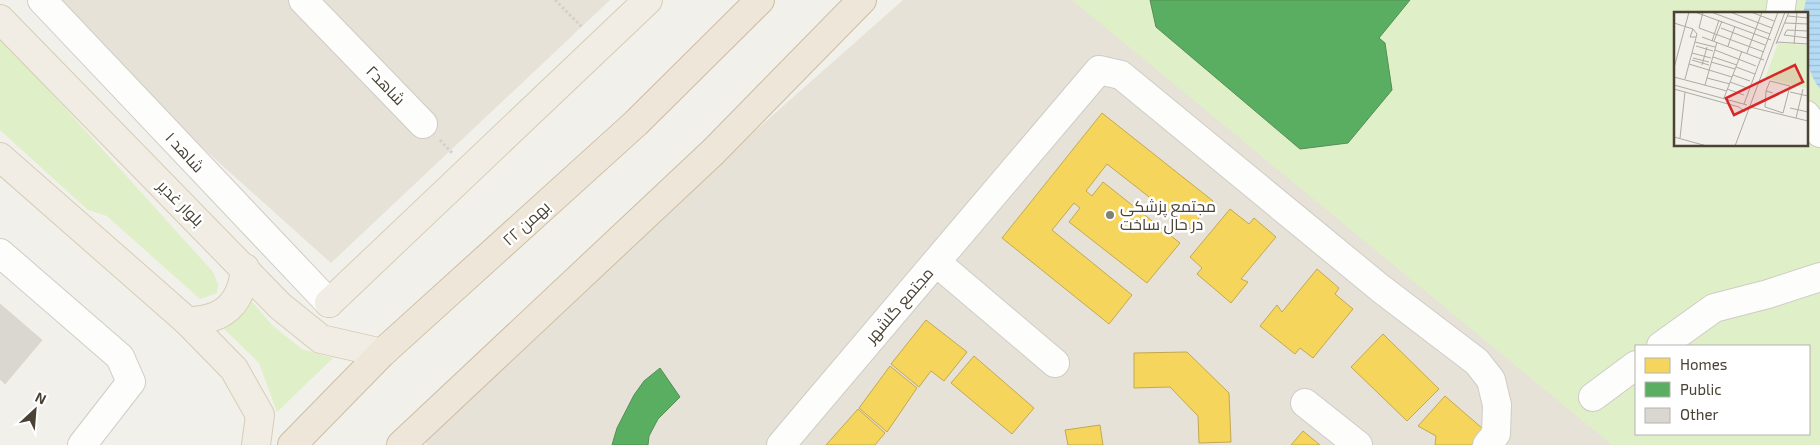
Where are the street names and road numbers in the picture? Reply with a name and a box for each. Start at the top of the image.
street label: شاهد۲ [363,61,410,108]
street label: شاهد ۱ [162,128,209,176]
street label: بلوار غدیر [153,175,208,230]
street label: ۲۲ بهمن [498,196,555,250]
street label: مجتمع گلشهر [860,263,939,349]

